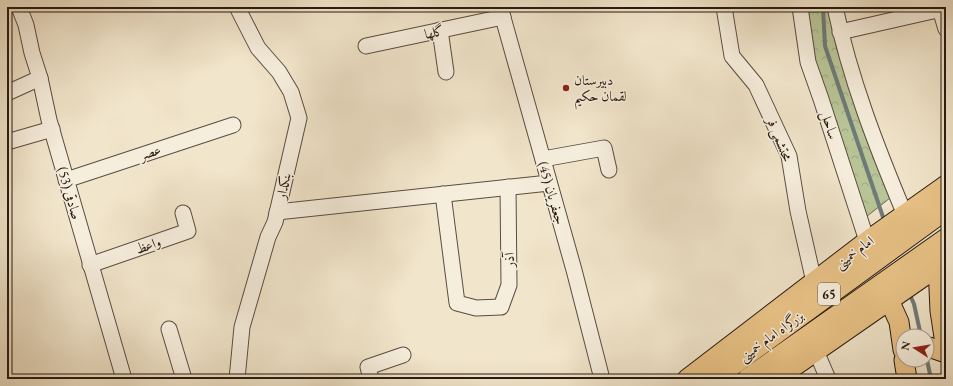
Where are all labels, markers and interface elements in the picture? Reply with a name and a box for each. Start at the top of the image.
street label: گلها [423,21,445,43]
place label: دبیرستان لقمان حکیم [574,71,627,110]
marker: دبیرستان لقمان حکیم [561,83,571,93]
street label: ساحل [815,109,843,142]
street label: محتشمی فر [761,112,797,165]
street label: عصر [135,140,163,165]
street label: جعفریان (45) [534,159,570,227]
street label: صادقی (53) [54,164,86,222]
street label: بنکدار [271,171,295,203]
street label: امام خمینی [831,231,880,276]
street label: واعظ [133,232,163,258]
street label: آذر [500,251,518,269]
road number: 65 [818,283,840,305]
street label: بزرگراه امام خمینی [735,306,810,369]
north arrow [895,328,935,368]
text: N [897,340,913,352]

